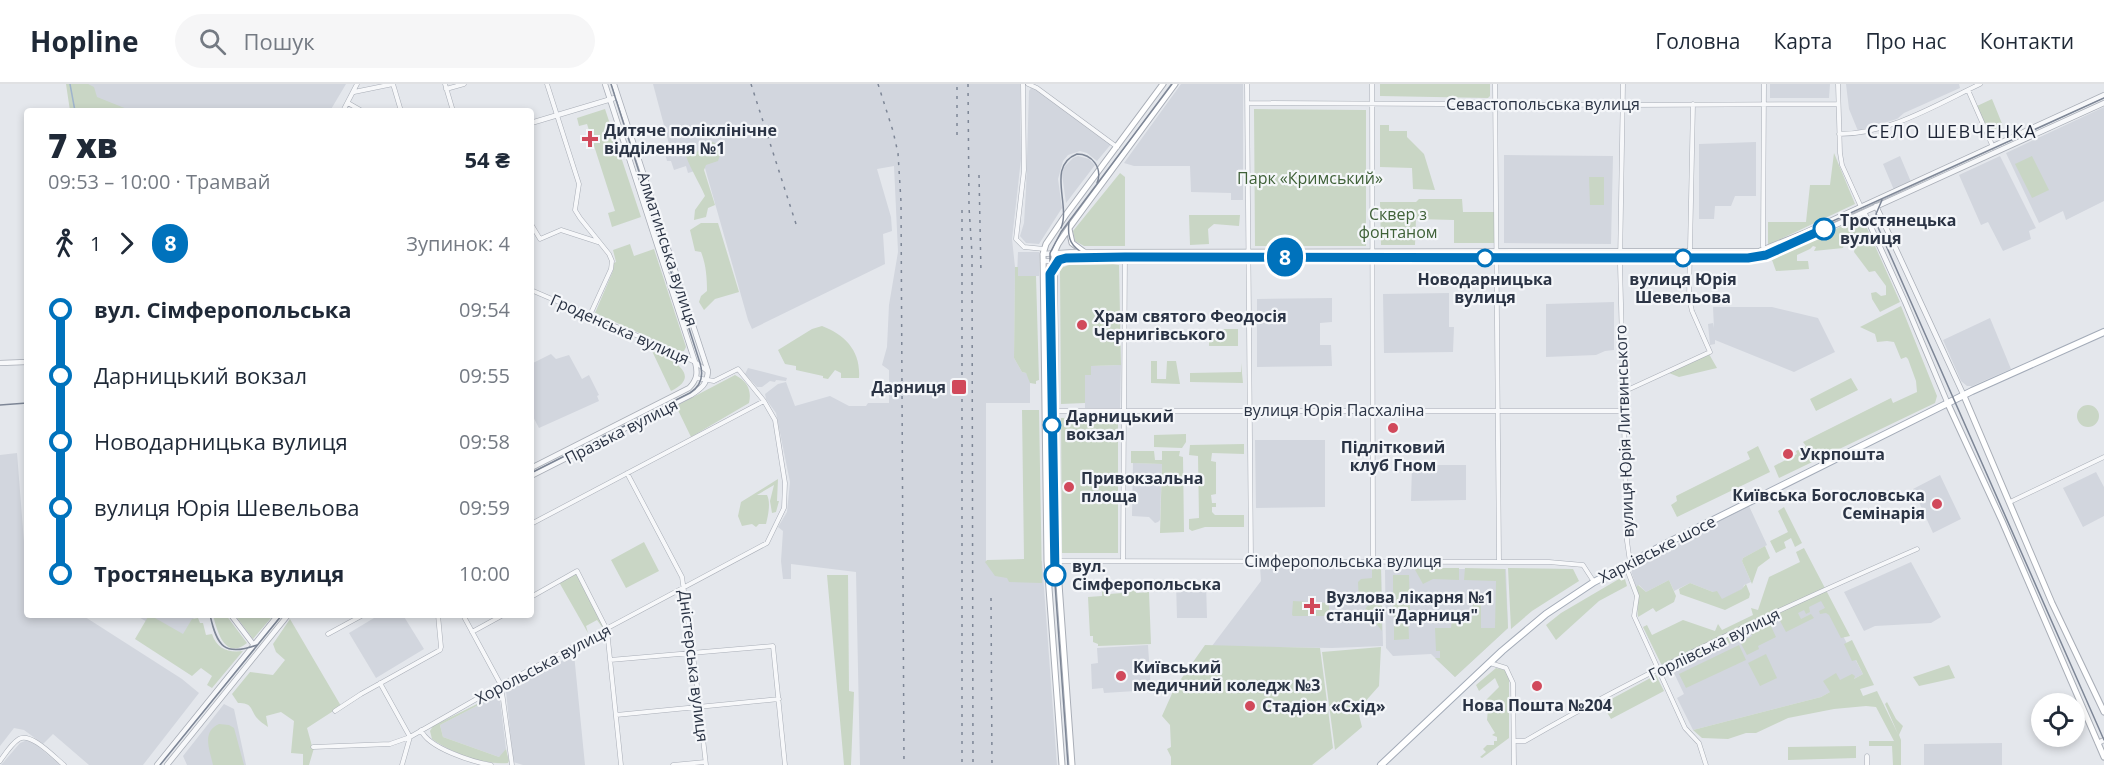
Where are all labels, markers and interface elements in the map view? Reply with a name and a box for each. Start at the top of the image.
search box [175,14,595,68]
text: Hopline [30,22,139,60]
icon: search [196,25,229,58]
text: Пошук [244,26,315,56]
text: Головна [1655,27,1740,55]
text: Карта [1773,27,1832,55]
text: Про нас [1865,27,1947,55]
text: Контакти [1980,27,2074,55]
street label: Севастопольська вулиця [1446,93,1640,115]
place label: Дитяче поліклінічне відділення №1 [604,119,777,159]
district label: СЕЛО ШЕВЧЕНКА [1867,119,2037,143]
text: 7 хв [48,123,117,168]
marker: Дитяче поліклінічне відділення №1 [581,130,599,148]
text: 54 ₴ [464,144,510,174]
park label: Парк «Кримський» [1237,167,1383,189]
text: 09:53 – 10:00 · Трамвай [48,168,270,195]
street label: Алматинська вулиця [633,169,703,329]
park label: Сквер з фонтаном [1358,203,1438,243]
place label: Тростянецька вулиця [1840,209,1956,249]
marker: Тростянецька вулиця [1813,218,1835,240]
icon: walk [48,227,81,260]
icon: forward [110,227,143,260]
text: 8 [164,229,176,257]
text: 1 [90,230,101,257]
text: Зупинок: 4 [406,230,510,257]
line badge: 8 [1266,238,1304,276]
text: 8 [1279,243,1291,271]
marker: Новодарницька вулиця [1476,249,1494,267]
marker: вулиця Юрія Шевельова [1674,249,1692,267]
place label: Новодарницька вулиця [1417,268,1553,308]
place label: вулиця Юрія Шевельова [1629,268,1737,308]
street label: Гроденська вулиця [547,288,693,370]
text: вул. Сімферопольська [94,294,352,324]
text: 09:54 [459,296,510,323]
place label: Храм святого Феодосія Чернигівського [1094,305,1287,345]
marker: Храм святого Феодосія Чернигівського [1075,318,1089,332]
street label: вулиця Юрія Литвинського [1609,324,1639,538]
text: Дарницький вокзал [94,360,307,390]
text: 09:55 [459,362,510,389]
place label: Дарниця [871,376,946,398]
marker: Дарниця [950,378,968,396]
street label: Празька вулиця [561,393,681,469]
street label: вулиця Юрія Пасхаліна [1244,399,1424,421]
place label: Дарницький вокзал [1066,405,1174,445]
marker: Дарницький вокзал [1043,416,1061,434]
marker: Підлітковий клуб Гном [1386,421,1400,435]
text: Новодарницька вулиця [94,426,348,456]
text: 09:58 [459,428,510,455]
place label: Підлітковий клуб Гном [1341,436,1445,476]
place label: Укрпошта [1800,443,1885,465]
marker: Укрпошта [1781,447,1795,461]
place label: Привокзальна площа [1081,467,1203,507]
marker: Привокзальна площа [1062,480,1076,494]
place label: Київська Богословська Семінарія [1732,484,1925,524]
text: вулиця Юрія Шевельова [94,492,360,522]
text: 09:59 [459,494,510,521]
marker: Київська Богословська Семінарія [1930,497,1944,511]
street label: Харківське шосе [1595,510,1719,588]
street label: Сімферопольська вулиця [1244,550,1442,572]
place label: вул. Сімферопольська [1072,555,1221,595]
text: Тростянецька вулиця [94,558,344,588]
text: 10:00 [459,560,510,587]
marker: вул. Сімферопольська [1044,564,1066,586]
place label: Вузлова лікарня №1 станції "Дарниця" [1326,586,1494,626]
street label: Дністерська вулиця [674,589,714,743]
marker: Вузлова лікарня №1 станції "Дарниця" [1303,597,1321,615]
street label: Горлівська вулиця [1644,603,1784,685]
street label: Хорольська вулиця [471,619,615,709]
place label: Київський медичний коледж №3 [1133,656,1320,696]
marker: Київський медичний коледж №3 [1114,669,1128,683]
marker: Нова Пошта №204 [1530,679,1544,693]
map controls [2031,693,2085,747]
button: locate [2031,693,2085,747]
place label: Нова Пошта №204 [1462,694,1612,716]
place label: Стадіон «Схід» [1262,695,1386,717]
marker: Стадіон «Схід» [1243,699,1257,713]

